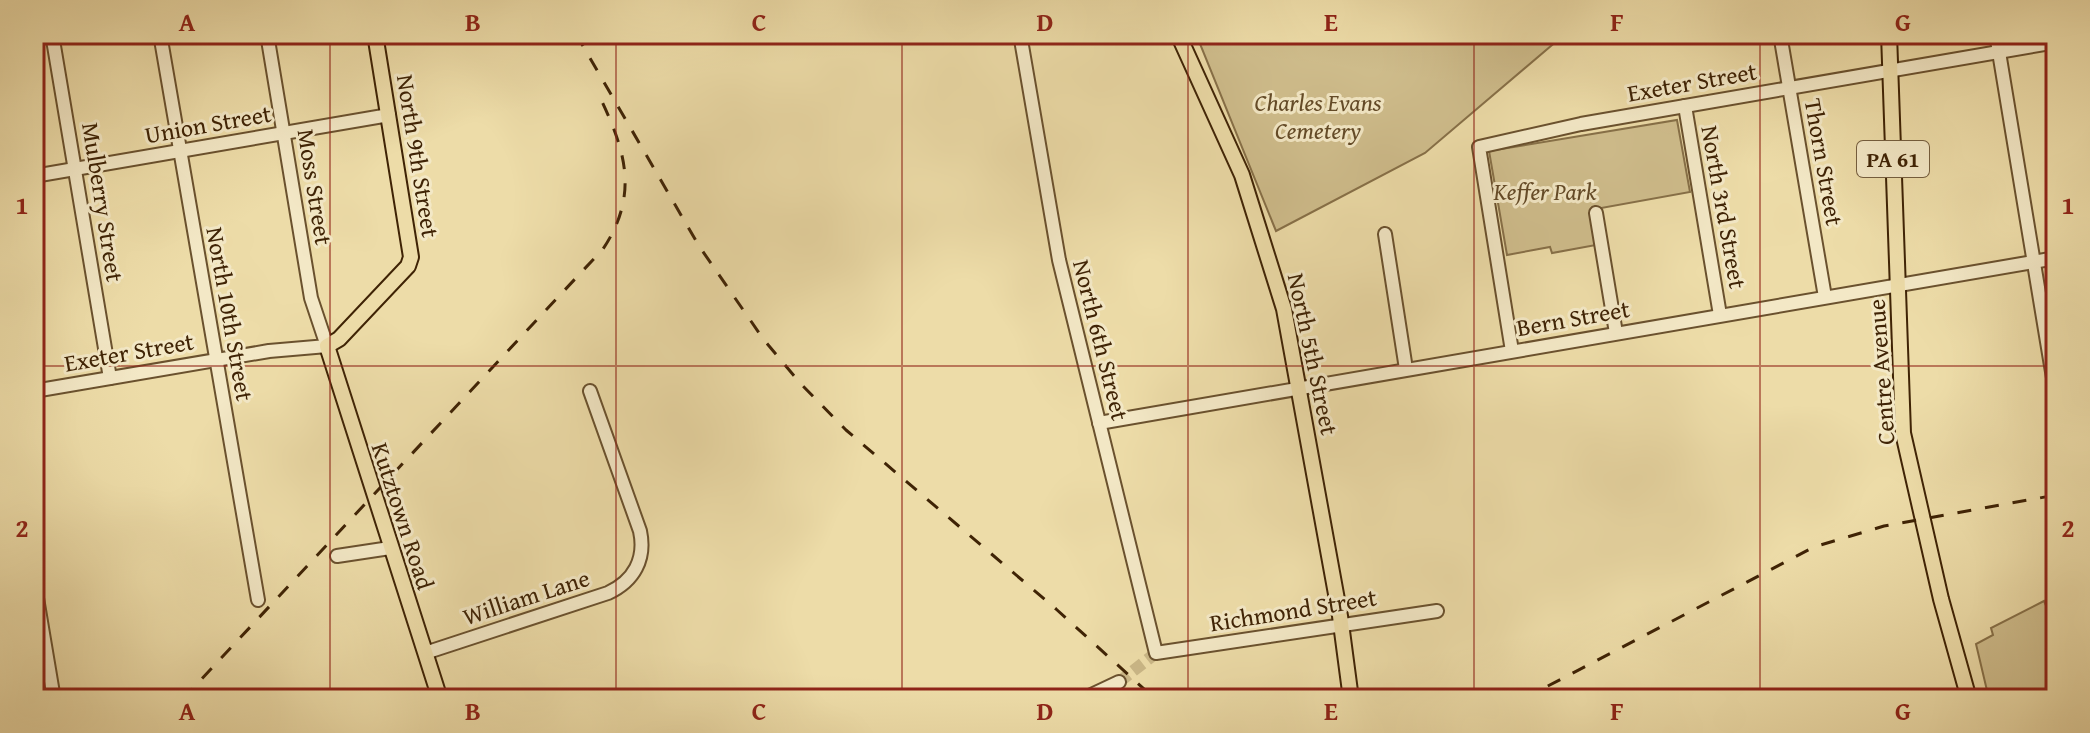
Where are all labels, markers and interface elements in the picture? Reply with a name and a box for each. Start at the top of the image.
text: A [179,2,196,41]
text: B [465,2,481,41]
text: C [752,2,766,41]
text: D [1037,2,1053,41]
text: E [1324,2,1338,41]
text: F [1610,2,1624,41]
text: G [1895,2,1911,41]
street label: Exeter Street [1625,53,1760,111]
street label: North 9th Street [388,72,448,241]
park label: Charles Evans Cemetery [1255,85,1382,148]
street label: Union Street [142,96,274,152]
street label: Thorn Street [1796,96,1852,229]
street label: Mulberry Street [73,120,133,285]
street label: North 3rd Street [1692,123,1756,292]
street label: Moss Street [289,126,342,248]
road number: PA 61 [1857,141,1929,177]
park label: Keffer Park [1493,174,1597,209]
text: 1 [15,185,29,224]
text: 1 [2061,185,2075,224]
street label: North 10th Street [197,224,263,404]
street label: North 6th Street [1064,256,1138,425]
street label: North 5th Street [1279,270,1347,439]
street label: Bern Street [1514,291,1633,345]
street label: Centre Avenue [1858,298,1904,446]
street label: Exeter Street [62,323,197,381]
street label: Kutztown Road [363,438,443,594]
text: 2 [15,508,29,547]
text: 2 [2061,508,2075,547]
street label: William Lane [458,560,594,634]
street label: Richmond Street [1207,579,1379,640]
text: A [179,691,196,730]
text: B [465,691,481,730]
text: C [752,691,766,730]
text: D [1037,691,1053,730]
text: E [1324,691,1338,730]
text: F [1610,691,1624,730]
text: G [1895,691,1911,730]

